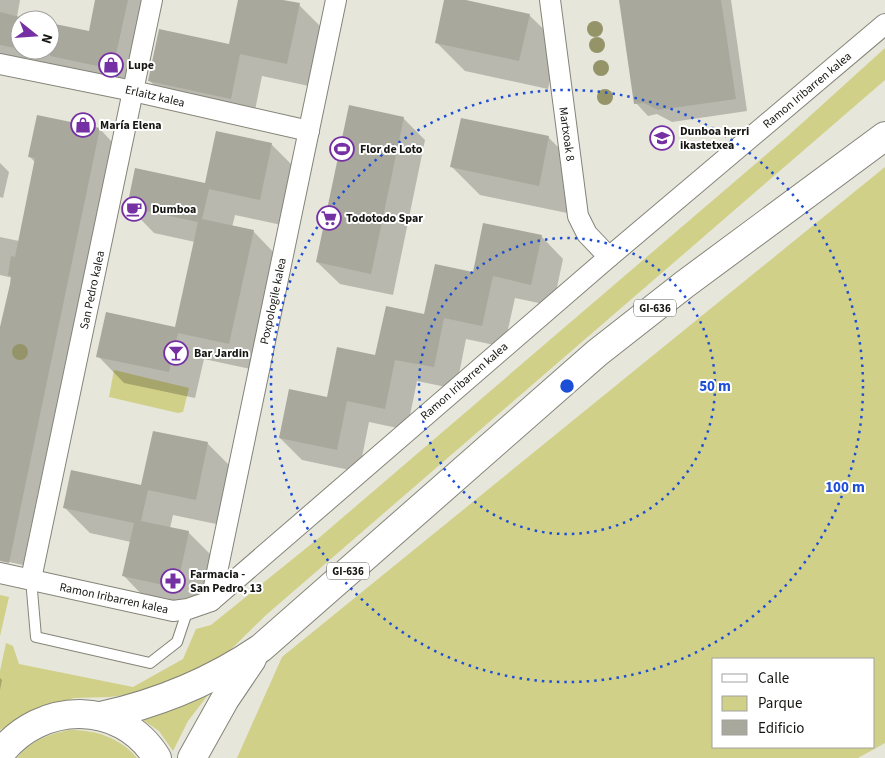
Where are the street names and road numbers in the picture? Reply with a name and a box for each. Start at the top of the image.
street label: Ramon Iribarren kalea [759,48,855,133]
street label: Erlaitz kalea [123,81,186,112]
street label: Martxoak 8 [554,106,579,162]
street label: San Pedro kalea [76,249,109,331]
street label: Poxpologile kalea [256,256,291,346]
road number: GI-636 [634,300,676,316]
street label: Ramon Iribarren kalea [417,339,512,424]
road number: GI-636 [327,562,369,580]
street label: Ramon Iribarren kalea [58,579,170,618]

